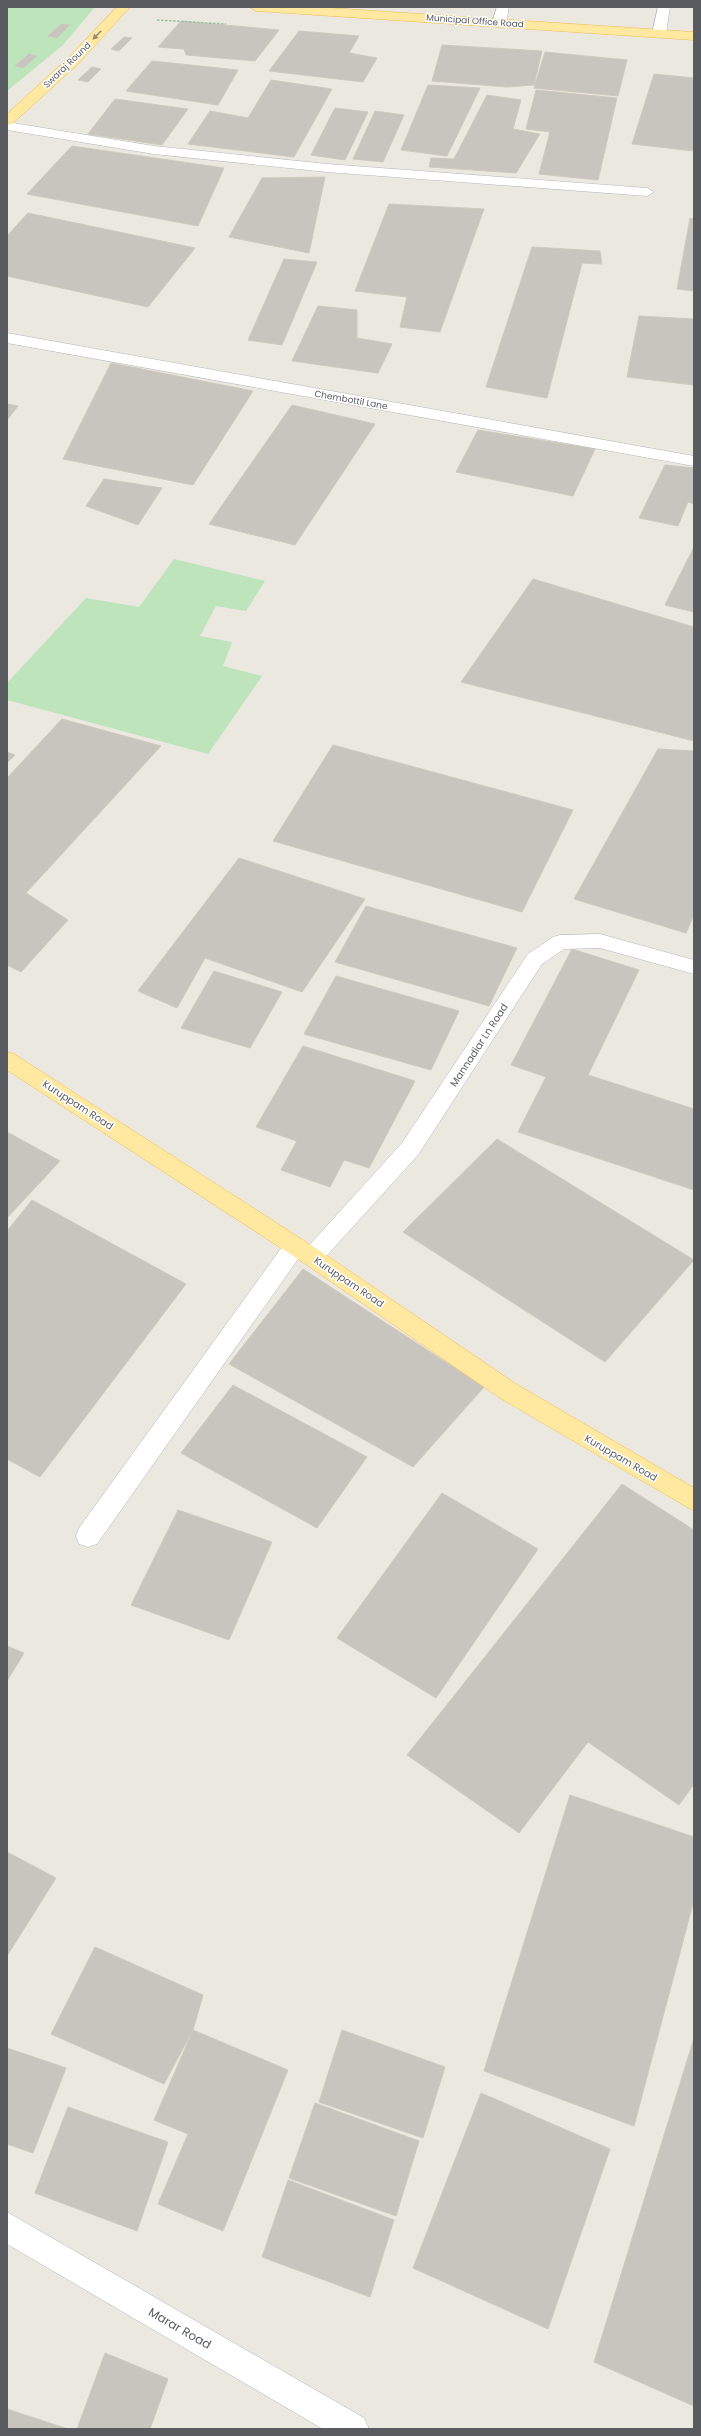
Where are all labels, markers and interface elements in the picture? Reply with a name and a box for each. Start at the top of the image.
street label: Municipal Office Road [426,12,524,30]
one-way arrow [93,30,102,40]
street label: Swaraj Round [41,39,93,91]
street label: Chembottil Lane [313,388,389,412]
street label: Mannadiar Ln Road [446,1000,512,1090]
street label: Kuruppam Road [40,1076,116,1134]
street label: Kuruppam Road [311,1253,387,1311]
street label: Kuruppam Road [582,1431,660,1485]
street label: Marar Road [145,2303,215,2353]

